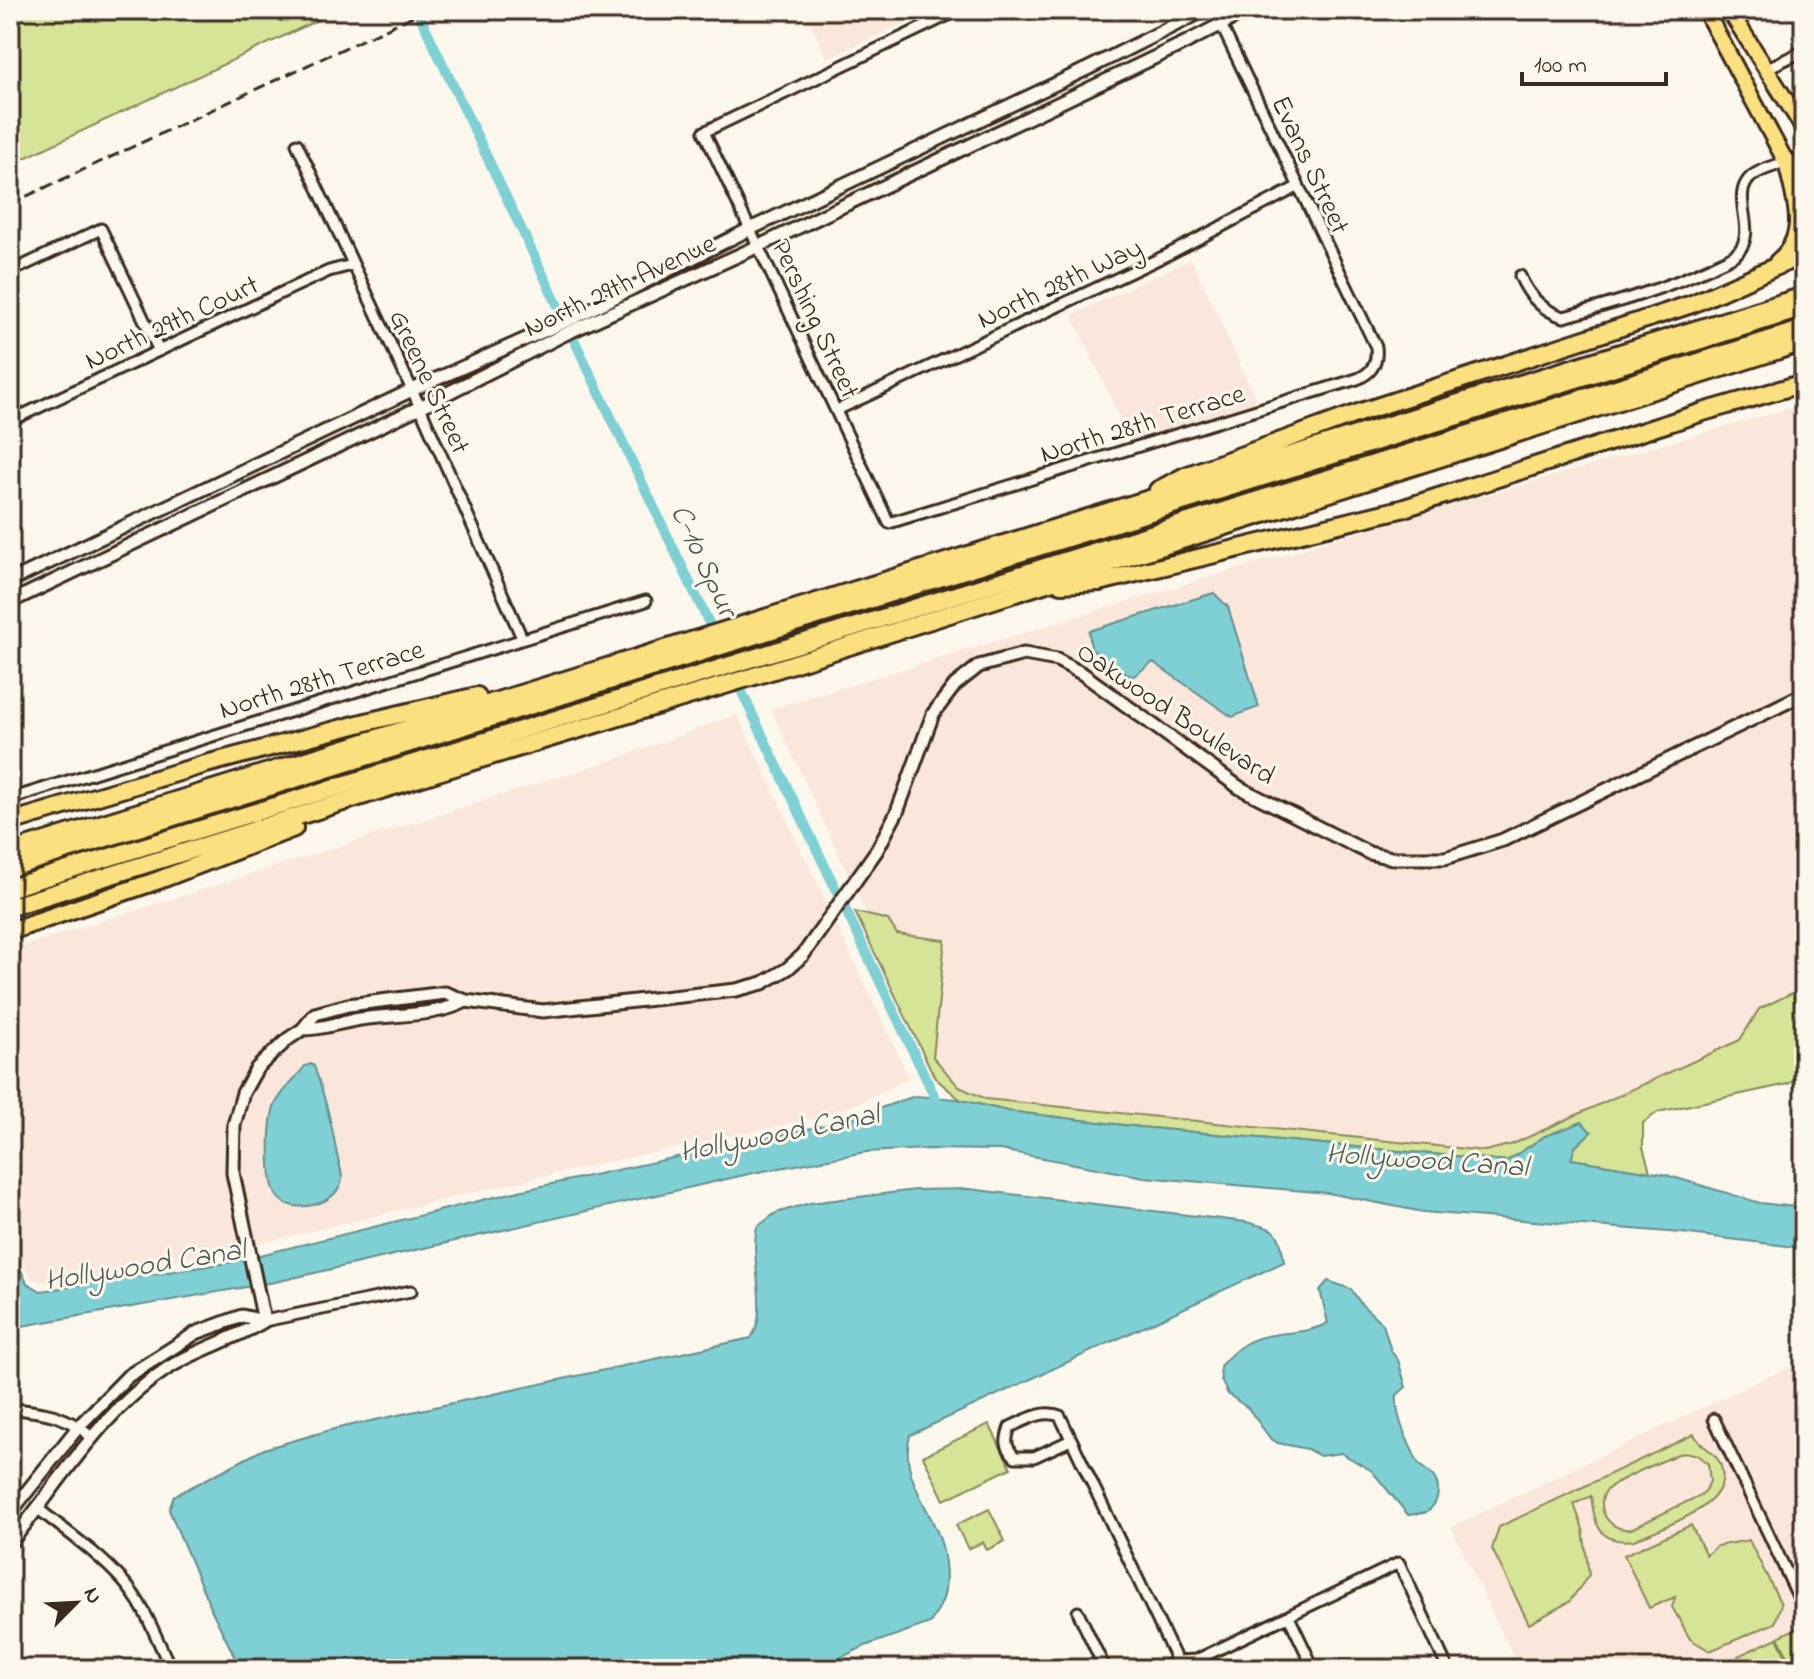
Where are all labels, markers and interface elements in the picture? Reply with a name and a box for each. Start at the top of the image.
scale bar [1522,36,1666,86]
text: 100 m [1534,49,1587,84]
street label: Evans Street [1259,90,1359,241]
street label: North 29th Avenue [518,225,724,350]
street label: North 28th Way [971,229,1150,341]
street label: Pershing Street [759,233,869,406]
street label: North 29th Court [79,266,266,382]
street label: Greene Street [376,303,479,461]
street label: North 28th Terrace [1036,375,1251,476]
water label: C-10 Spur [657,498,749,628]
street label: North 28th Terrace [215,631,430,732]
street label: Oakwood Boulevard [1067,633,1283,797]
water label: Hollywood Canal [676,1093,887,1176]
water label: Hollywood Canal [1324,1133,1533,1191]
water label: Hollywood Canal [42,1229,253,1305]
north arrow [36,1563,116,1643]
text: N [74,1583,109,1609]

